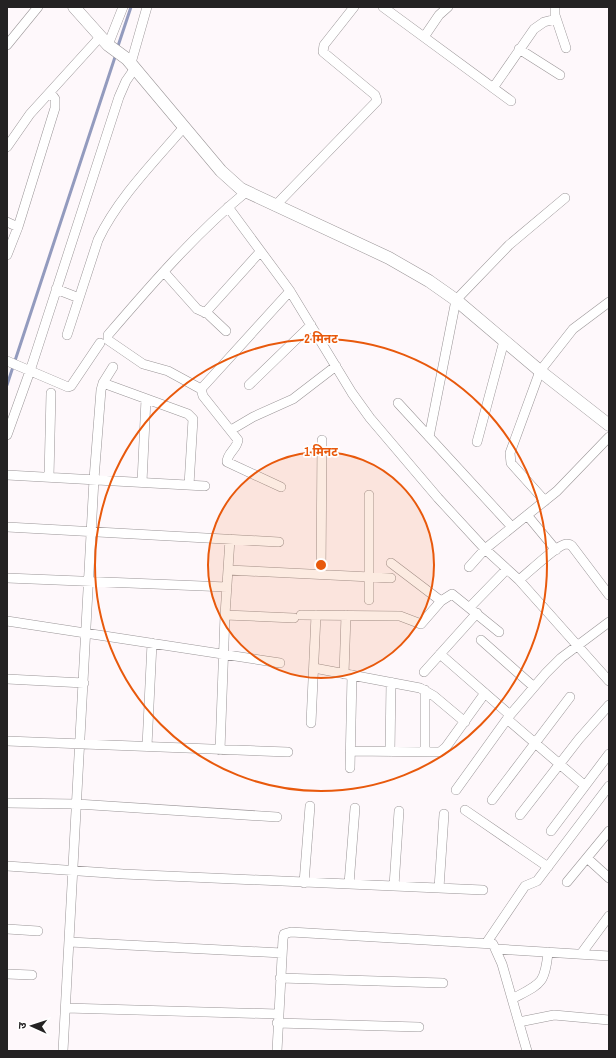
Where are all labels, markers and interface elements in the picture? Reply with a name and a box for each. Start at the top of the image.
text: 2 मिनट [304,331,338,347]
text: 1 मिनट [304,444,338,460]
centre of rings [314,558,328,572]
north arrow [12,1006,52,1046]
text: उ [15,1021,29,1029]

